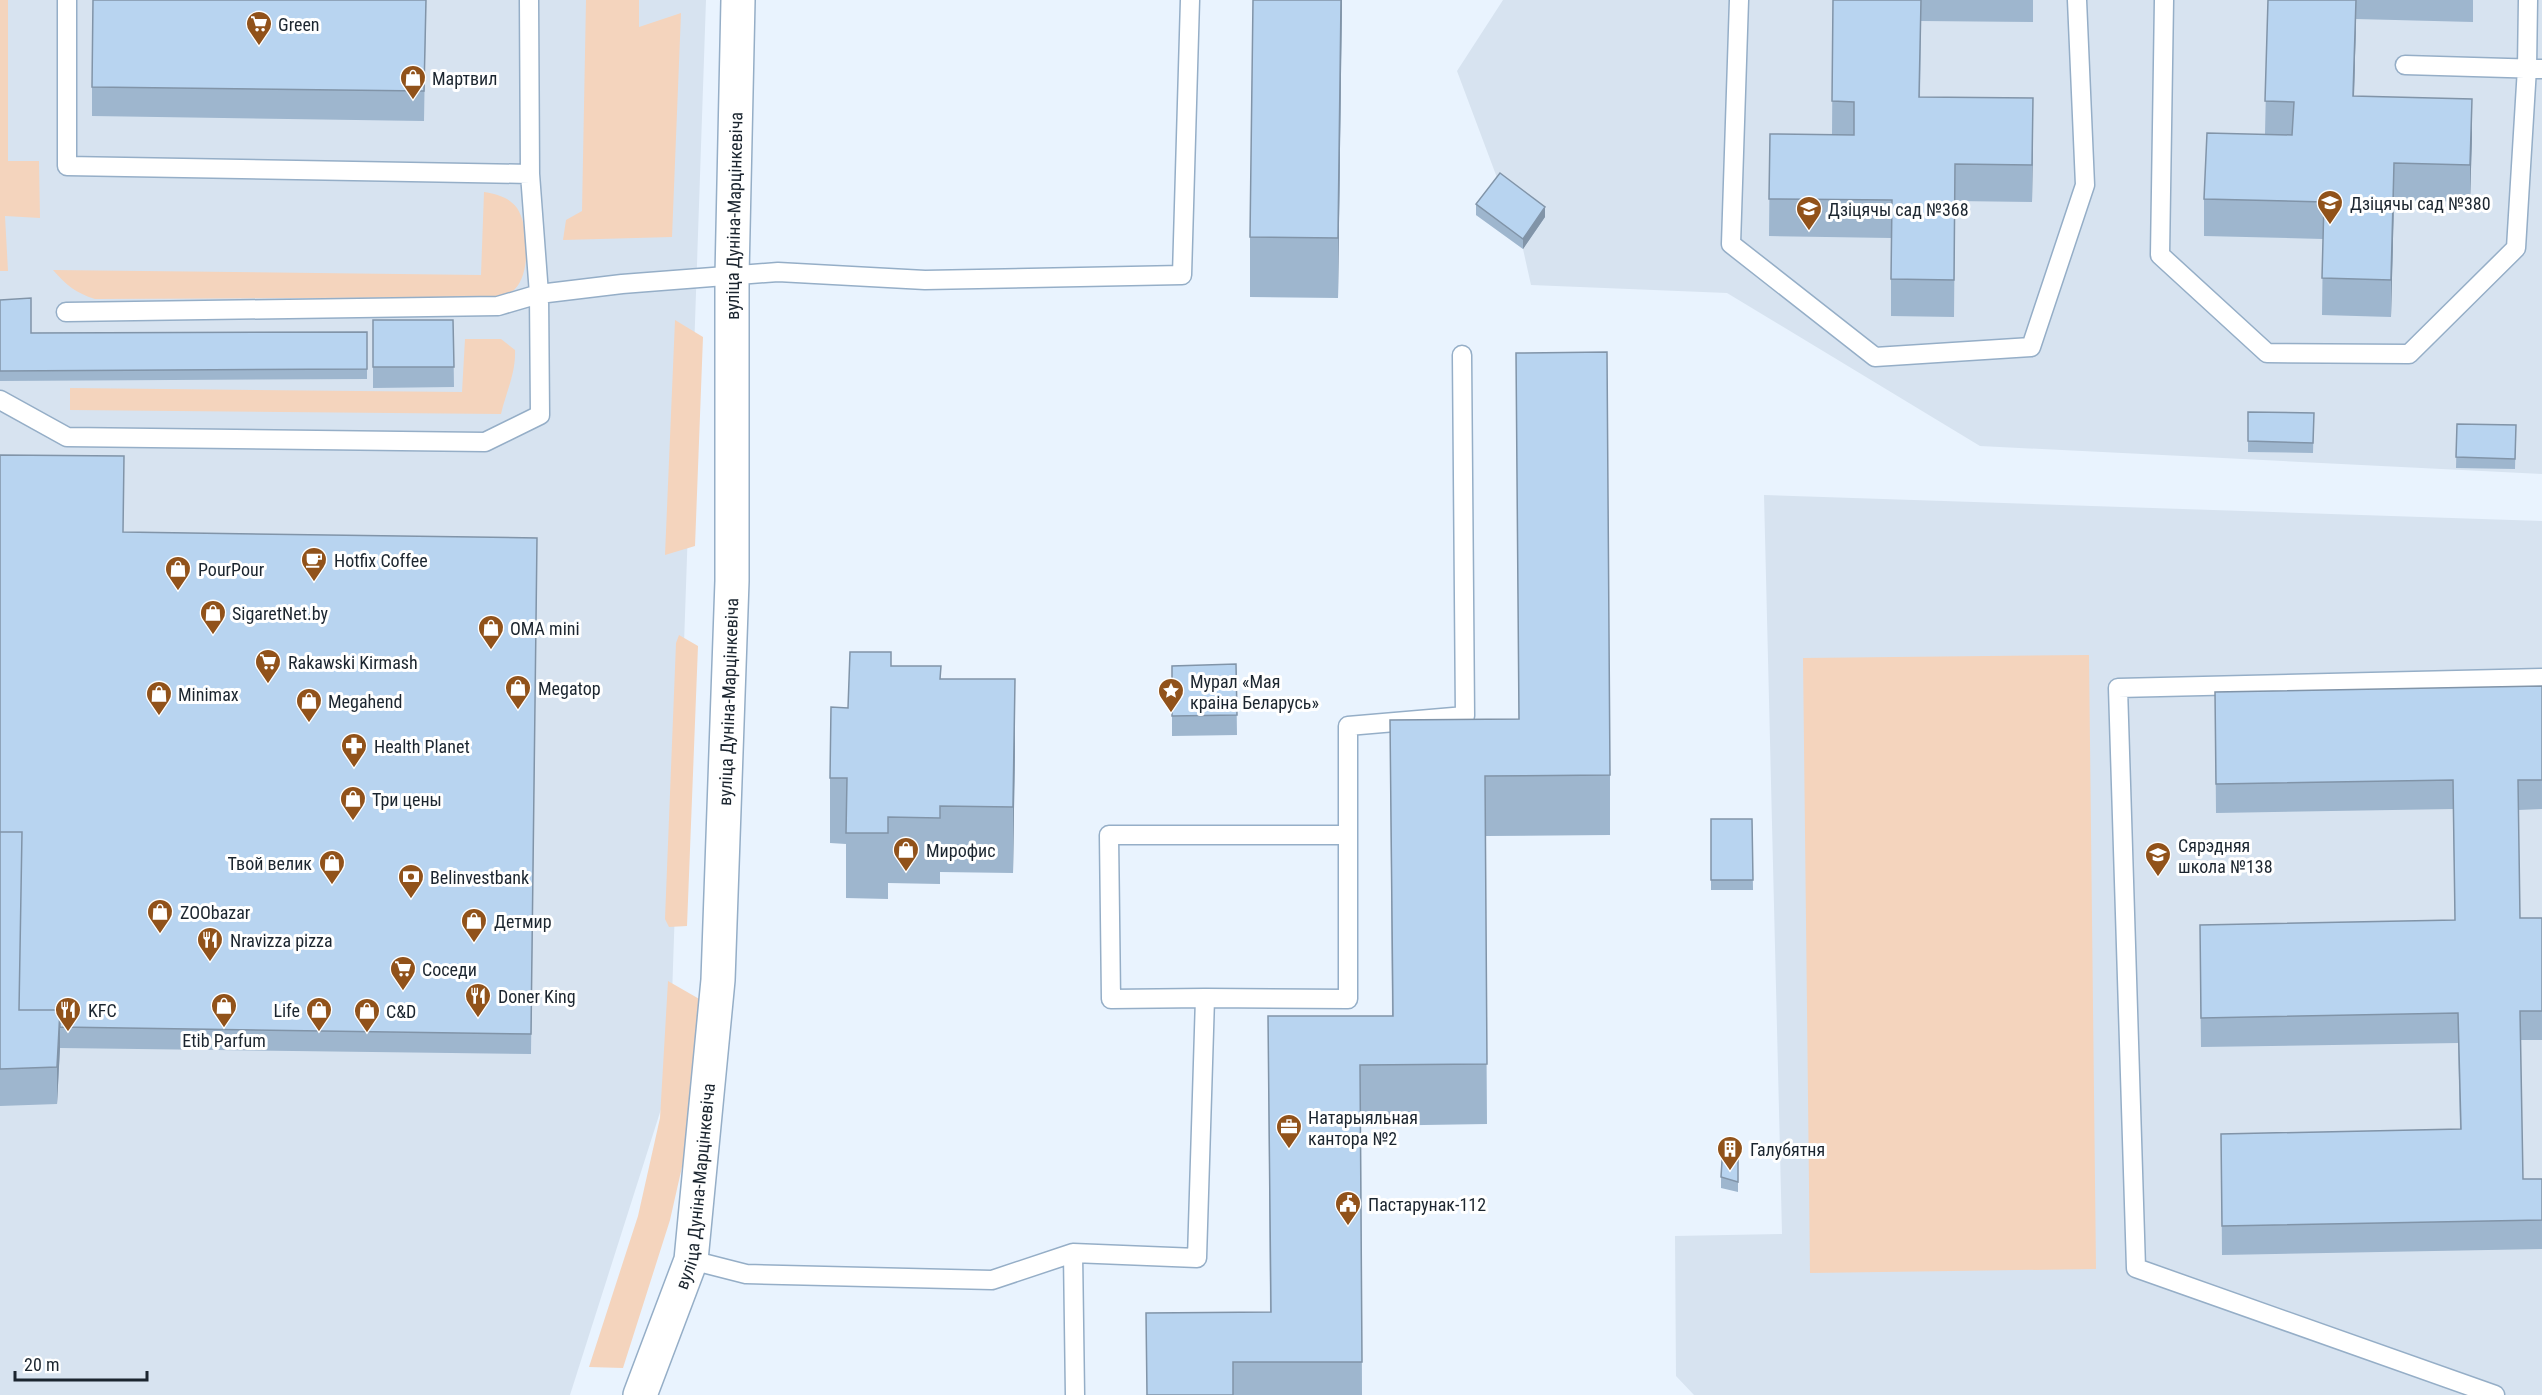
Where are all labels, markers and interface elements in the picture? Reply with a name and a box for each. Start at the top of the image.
supermarket icon: Green [244,9,274,47]
place label: Green [278,14,320,35]
shop icon: Мартвил [398,63,428,101]
place label: Мартвил [432,68,497,89]
street label: вуліца Дуніна-Марцінкевіча [722,112,746,320]
school or university icon: Дзіцячы сад №380 [2315,188,2345,226]
place label: Дзіцячы сад №380 [2350,193,2491,214]
school or university icon: Дзіцячы сад №368 [1794,194,1824,232]
place label: Дзіцячы сад №368 [1828,199,1969,220]
cafe icon: Hotfix Coffee [299,545,329,583]
place label: Hotfix Coffee [334,550,428,571]
shop icon: PourPour [163,554,193,592]
place label: PourPour [198,559,265,580]
shop icon: SigaretNet.by [198,598,228,636]
street label: вуліца Дуніна-Марцінкевіча [714,598,742,806]
place label: SigaretNet.by [232,603,328,624]
shop icon: ОМА mini [476,613,506,651]
place label: ОМА mini [510,618,580,639]
supermarket icon: Rakawski Kirmash [253,647,283,685]
place label: Rakawski Kirmash [288,652,418,673]
place label: Мурал «Мая краіна Беларусь» [1190,671,1319,713]
shop icon: Megatop [503,673,533,711]
place icon: Мурал «Мая краіна Беларусь» [1156,676,1186,714]
place label: Megatop [538,678,601,699]
shop icon: Minimax [144,679,174,717]
place label: Minimax [178,684,239,705]
shop icon: Megahend [294,686,324,724]
place label: Megahend [328,691,402,712]
pharmacy icon: Health Planet [339,731,369,769]
place label: Health Planet [374,736,470,757]
shop icon: Три цены [338,784,368,822]
place label: Три цены [372,789,442,810]
shop icon: Мирофис [891,835,921,873]
place label: Сярэдняя школа №138 [2178,835,2273,877]
place label: Мирофис [926,840,995,861]
school or university icon: Сярэдняя школа №138 [2143,840,2173,878]
shop icon: Твой велик [317,848,347,886]
place label: Твой велик [228,853,312,874]
bank icon: Belinvestbank [396,862,426,900]
place label: Belinvestbank [430,867,529,888]
shop icon: ZOObazar [145,897,175,935]
place label: ZOObazar [180,902,251,923]
shop icon: Детмир [459,906,489,944]
place label: Детмир [494,911,552,932]
restaurant icon: Nravizza pizza [195,925,225,963]
place label: Nravizza pizza [230,930,333,951]
supermarket icon: Соседи [388,954,418,992]
place label: Соседи [422,959,477,980]
restaurant icon: Doner King [463,981,493,1019]
place label: Doner King [498,986,576,1007]
shop icon: Etib Parfum [209,991,239,1029]
restaurant icon: KFC [53,995,83,1033]
shop icon: Life [304,995,334,1033]
shop icon: C&D [352,996,382,1034]
place label: KFC [88,1000,117,1021]
place label: Life [273,1000,300,1021]
place label: C&D [386,1001,416,1022]
place label: Etib Parfum [182,1030,266,1051]
street label: вуліца Дуніна-Марцінкевіча [670,1082,719,1292]
place label: Натарыяльная кантора №2 [1308,1107,1418,1149]
office icon: Натарыяльная кантора №2 [1274,1112,1304,1150]
building icon: Галубятня [1715,1134,1745,1172]
place label: Галубятня [1750,1139,1825,1160]
public building icon: Пастарунак-112 [1333,1189,1363,1227]
place label: Пастарунак-112 [1368,1194,1486,1215]
scale bar [15,1344,147,1382]
text: 20 m [24,1354,59,1375]

